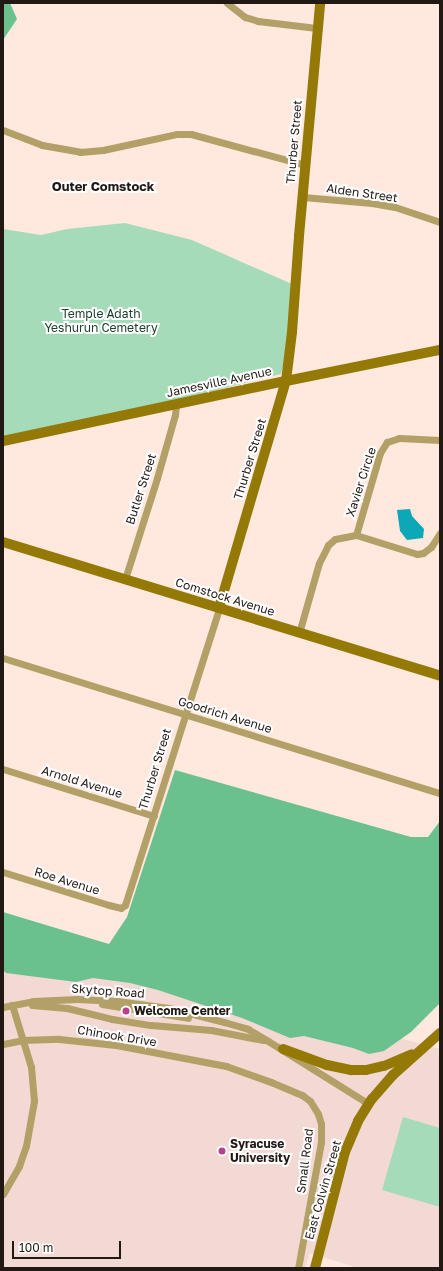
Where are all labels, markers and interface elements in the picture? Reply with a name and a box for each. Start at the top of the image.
street label: Thurber Street [283,99,305,185]
district label: Outer Comstock [52,178,154,194]
street label: Alden Street [325,181,399,205]
park label: Temple Adath Yeshurun Cemetery [44,307,158,335]
street label: Jamesville Avenue [165,364,273,400]
street label: Thurber Street [231,417,269,501]
street label: Xavier Circle [343,446,379,518]
street label: Butler Street [123,452,159,526]
street label: Comstock Avenue [174,575,276,619]
street label: Goodrich Avenue [176,694,274,736]
street label: Thurber Street [136,727,174,811]
street label: Arnold Avenue [40,763,124,801]
street label: Roe Avenue [33,864,101,898]
street label: Skytop Road [71,981,145,1001]
place label: Welcome Center [134,1004,231,1018]
marker: Welcome Center [121,1006,131,1016]
street label: Chinook Drive [76,1023,158,1049]
street label: Small Road [294,1128,316,1194]
place label: Syracuse University [230,1137,290,1165]
street label: East Colvin Street [302,1139,344,1241]
marker: Syracuse University [217,1146,227,1156]
scale bar [14,1233,123,1259]
text: 100 m [19,1240,53,1255]

